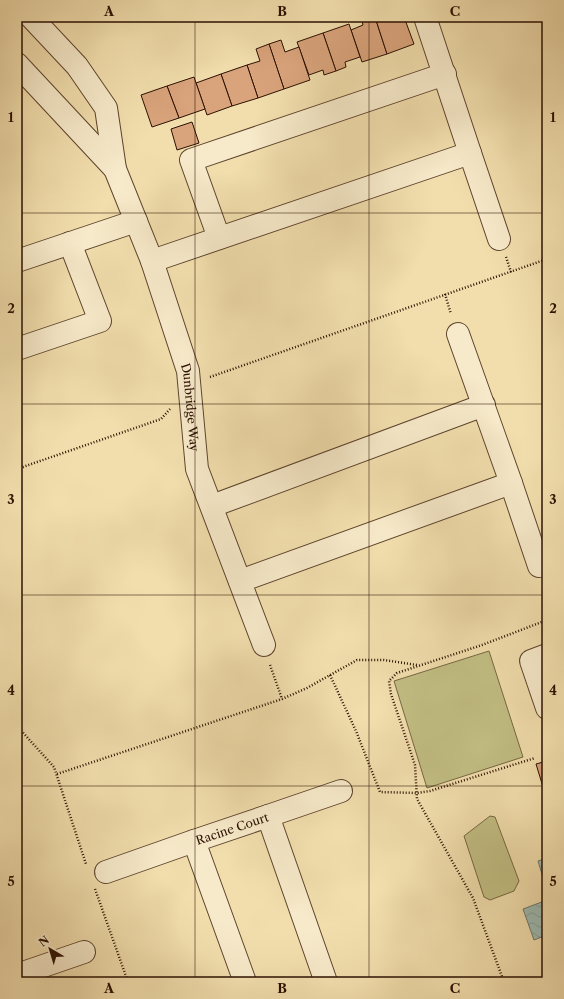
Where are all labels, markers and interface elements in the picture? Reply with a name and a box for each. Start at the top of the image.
text: A [103,3,115,19]
text: B [277,3,287,19]
text: C [450,3,460,19]
text: 1 [8,109,14,125]
text: 1 [550,109,556,125]
text: 2 [7,300,15,316]
text: 2 [549,300,557,316]
street label: Dunbridge Way [178,361,203,452]
text: 3 [7,491,15,507]
text: 3 [549,491,557,507]
text: 4 [7,682,15,698]
text: 4 [549,682,557,698]
street label: Racine Court [194,809,271,847]
text: 5 [7,873,15,889]
text: 5 [549,873,557,889]
north arrow [30,929,70,969]
text: N [36,932,52,950]
text: A [103,980,115,996]
text: B [277,980,287,996]
text: C [450,980,460,996]

